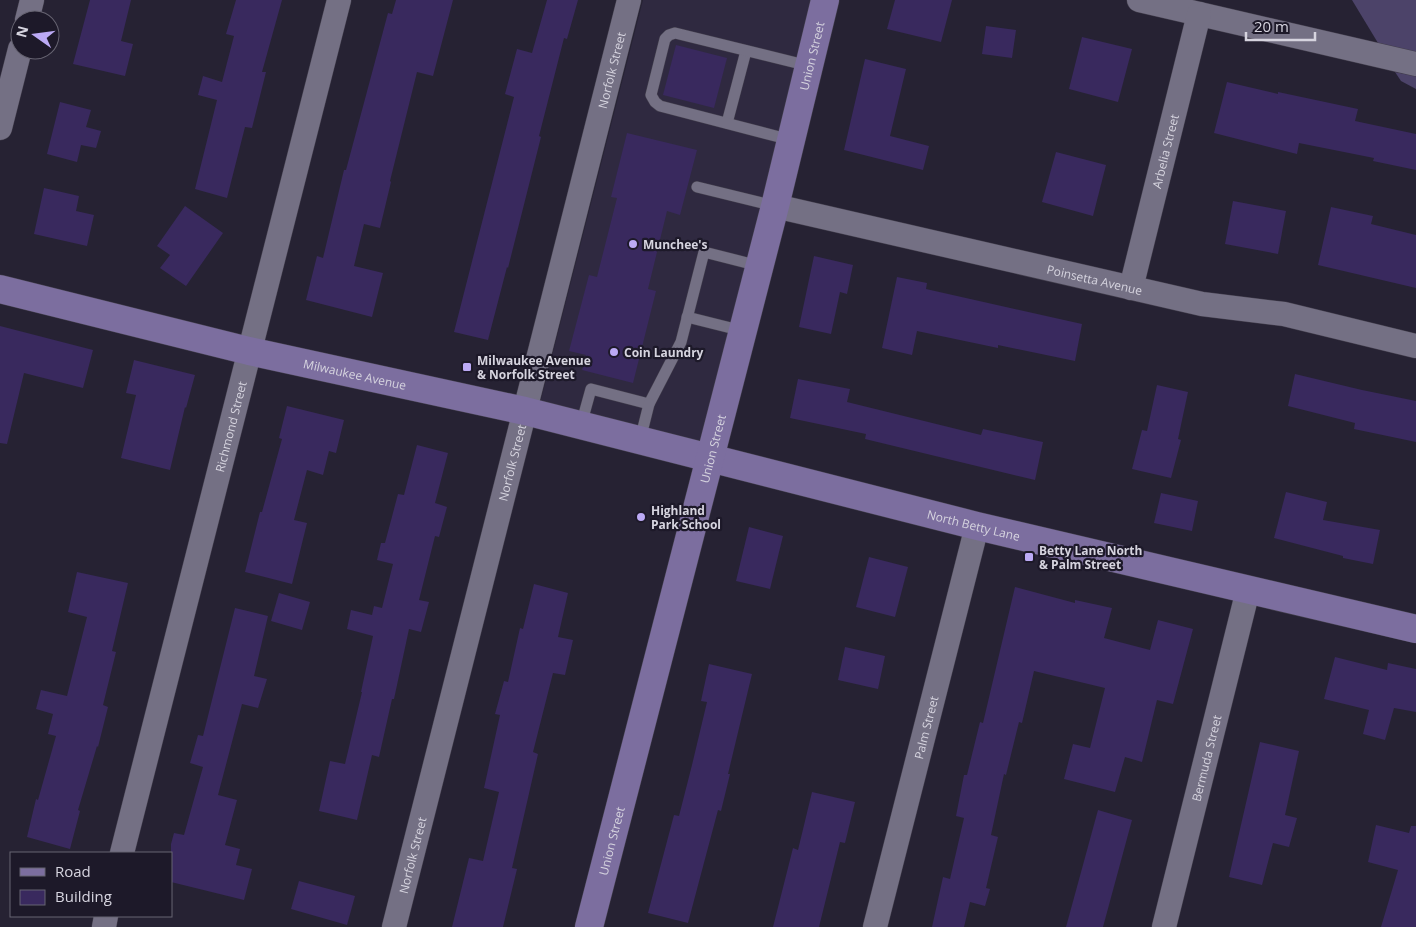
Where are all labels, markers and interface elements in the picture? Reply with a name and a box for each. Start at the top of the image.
north arrow [10,10,60,60]
scale bar [1246,10,1315,42]
text: 20 m [1254,16,1289,36]
street label: Union Street [795,20,828,92]
text: N [11,24,32,40]
street label: Norfolk Street [593,30,629,110]
street label: Arbelia Street [1148,112,1182,190]
place label: Munchee's [643,236,708,253]
marker: Munchee's [627,238,639,250]
street label: Poinsetta Avenue [1045,260,1144,299]
place label: Coin Laundry [624,344,704,361]
marker: Coin Laundry [608,346,620,358]
place label: Milwaukee Avenue & Norfolk Street [477,352,591,383]
street label: Milwaukee Avenue [302,355,408,394]
marker: Milwaukee Avenue & Norfolk Street [461,361,473,373]
street label: Richmond Street [211,379,250,474]
street label: Union Street [695,412,729,485]
street label: Norfolk Street [494,423,530,503]
place label: Highland Park School [651,502,721,533]
street label: North Betty Lane [925,505,1022,544]
marker: Highland Park School [635,511,647,523]
place label: Betty Lane North & Palm Street [1039,542,1142,573]
marker: Betty Lane North & Palm Street [1023,551,1035,563]
street label: Palm Street [910,694,942,761]
street label: Bermuda Street [1187,713,1225,803]
street label: Union Street [594,805,628,877]
street label: Norfolk Street [394,815,430,895]
legend [10,852,172,917]
text: Road [55,861,91,881]
text: Building [55,886,112,906]

